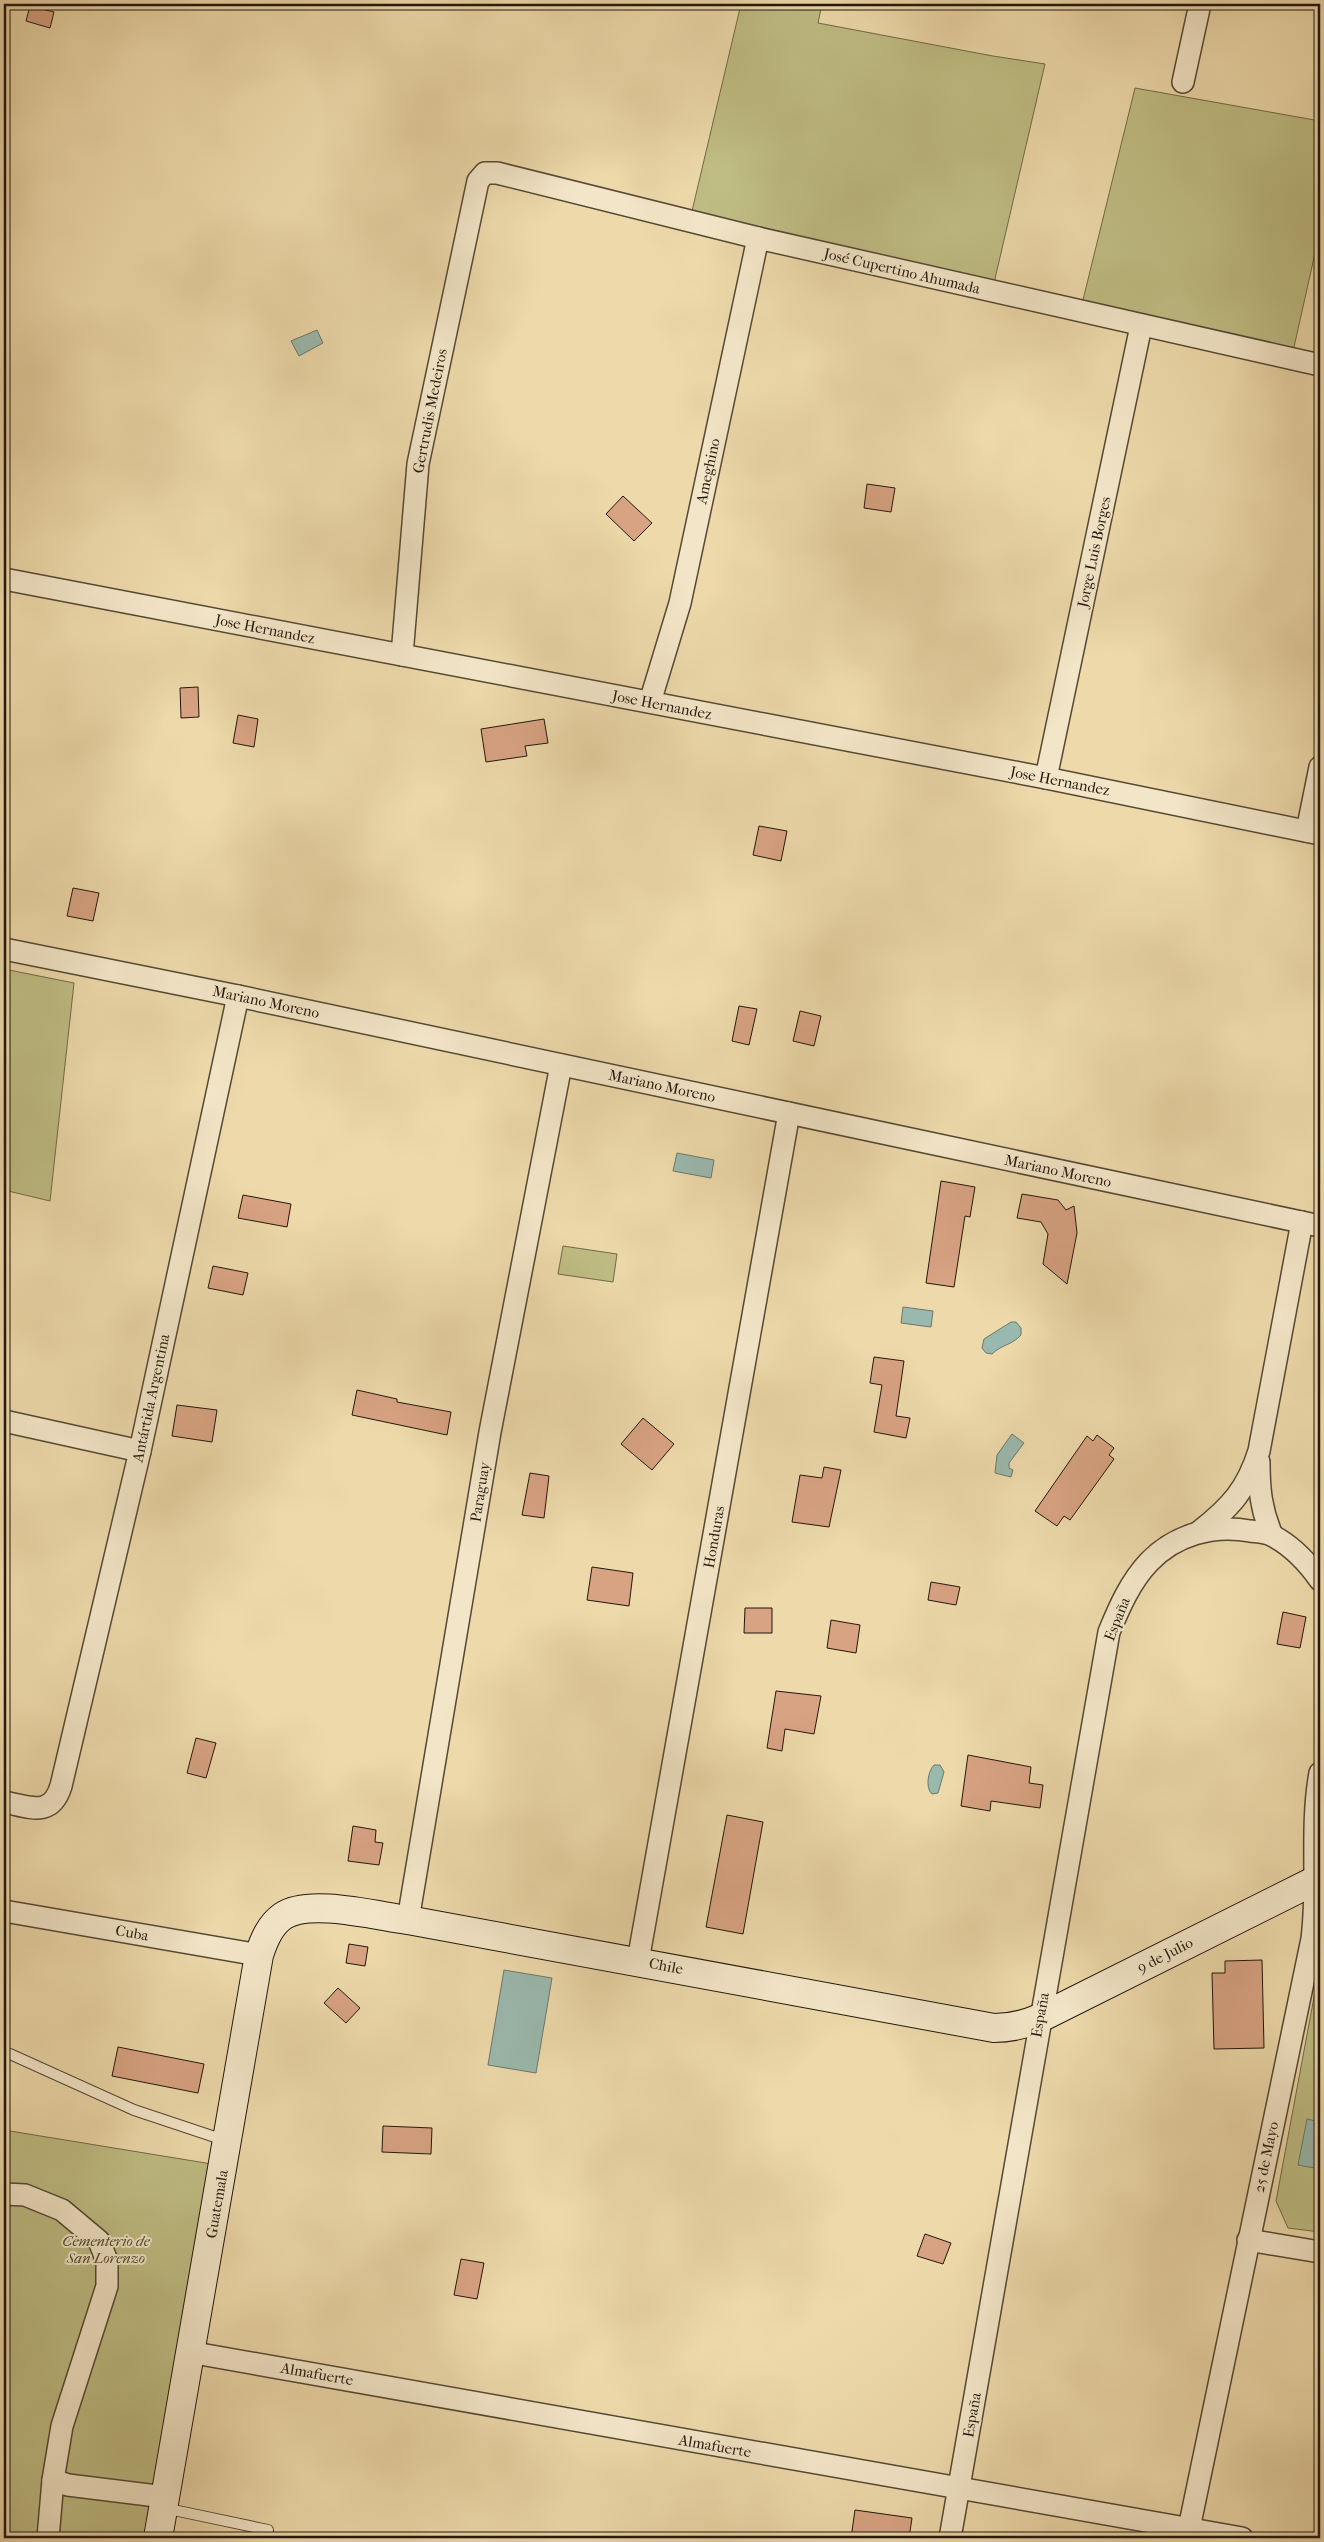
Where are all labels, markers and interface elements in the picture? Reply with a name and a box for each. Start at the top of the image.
street label: José Cupertino Ahumada [821,244,983,298]
street label: Gertrudis Medeiros [409,347,451,475]
street label: Ameghino [692,436,724,506]
street label: Jorge Luis Borges [1073,494,1115,610]
street label: Jose Hernandez [213,610,317,648]
street label: Jose Hernandez [610,686,714,724]
street label: Jose Hernandez [1008,762,1112,800]
street label: Mariano Moreno [211,982,321,1022]
street label: Mariano Moreno [607,1066,717,1106]
street label: Mariano Moreno [1003,1151,1113,1191]
street label: Antártida Argentina [128,1331,174,1465]
street label: Paraguay [466,1460,494,1523]
street label: Honduras [700,1504,728,1570]
street label: España [1100,1594,1134,1643]
street label: Cuba [114,1921,151,1945]
street label: 9 de Julio [1134,1933,1196,1977]
street label: Chile [647,1954,685,1978]
street label: España [1027,1990,1053,2039]
street label: 25 de Mayo [1250,2120,1282,2194]
street label: Guatemala [202,2167,232,2240]
park label: Cementerio de San Lorenzo [62,2232,151,2267]
street label: Almafuerte [278,2359,355,2389]
street label: España [959,2390,985,2439]
street label: Almafuerte [676,2431,753,2461]

